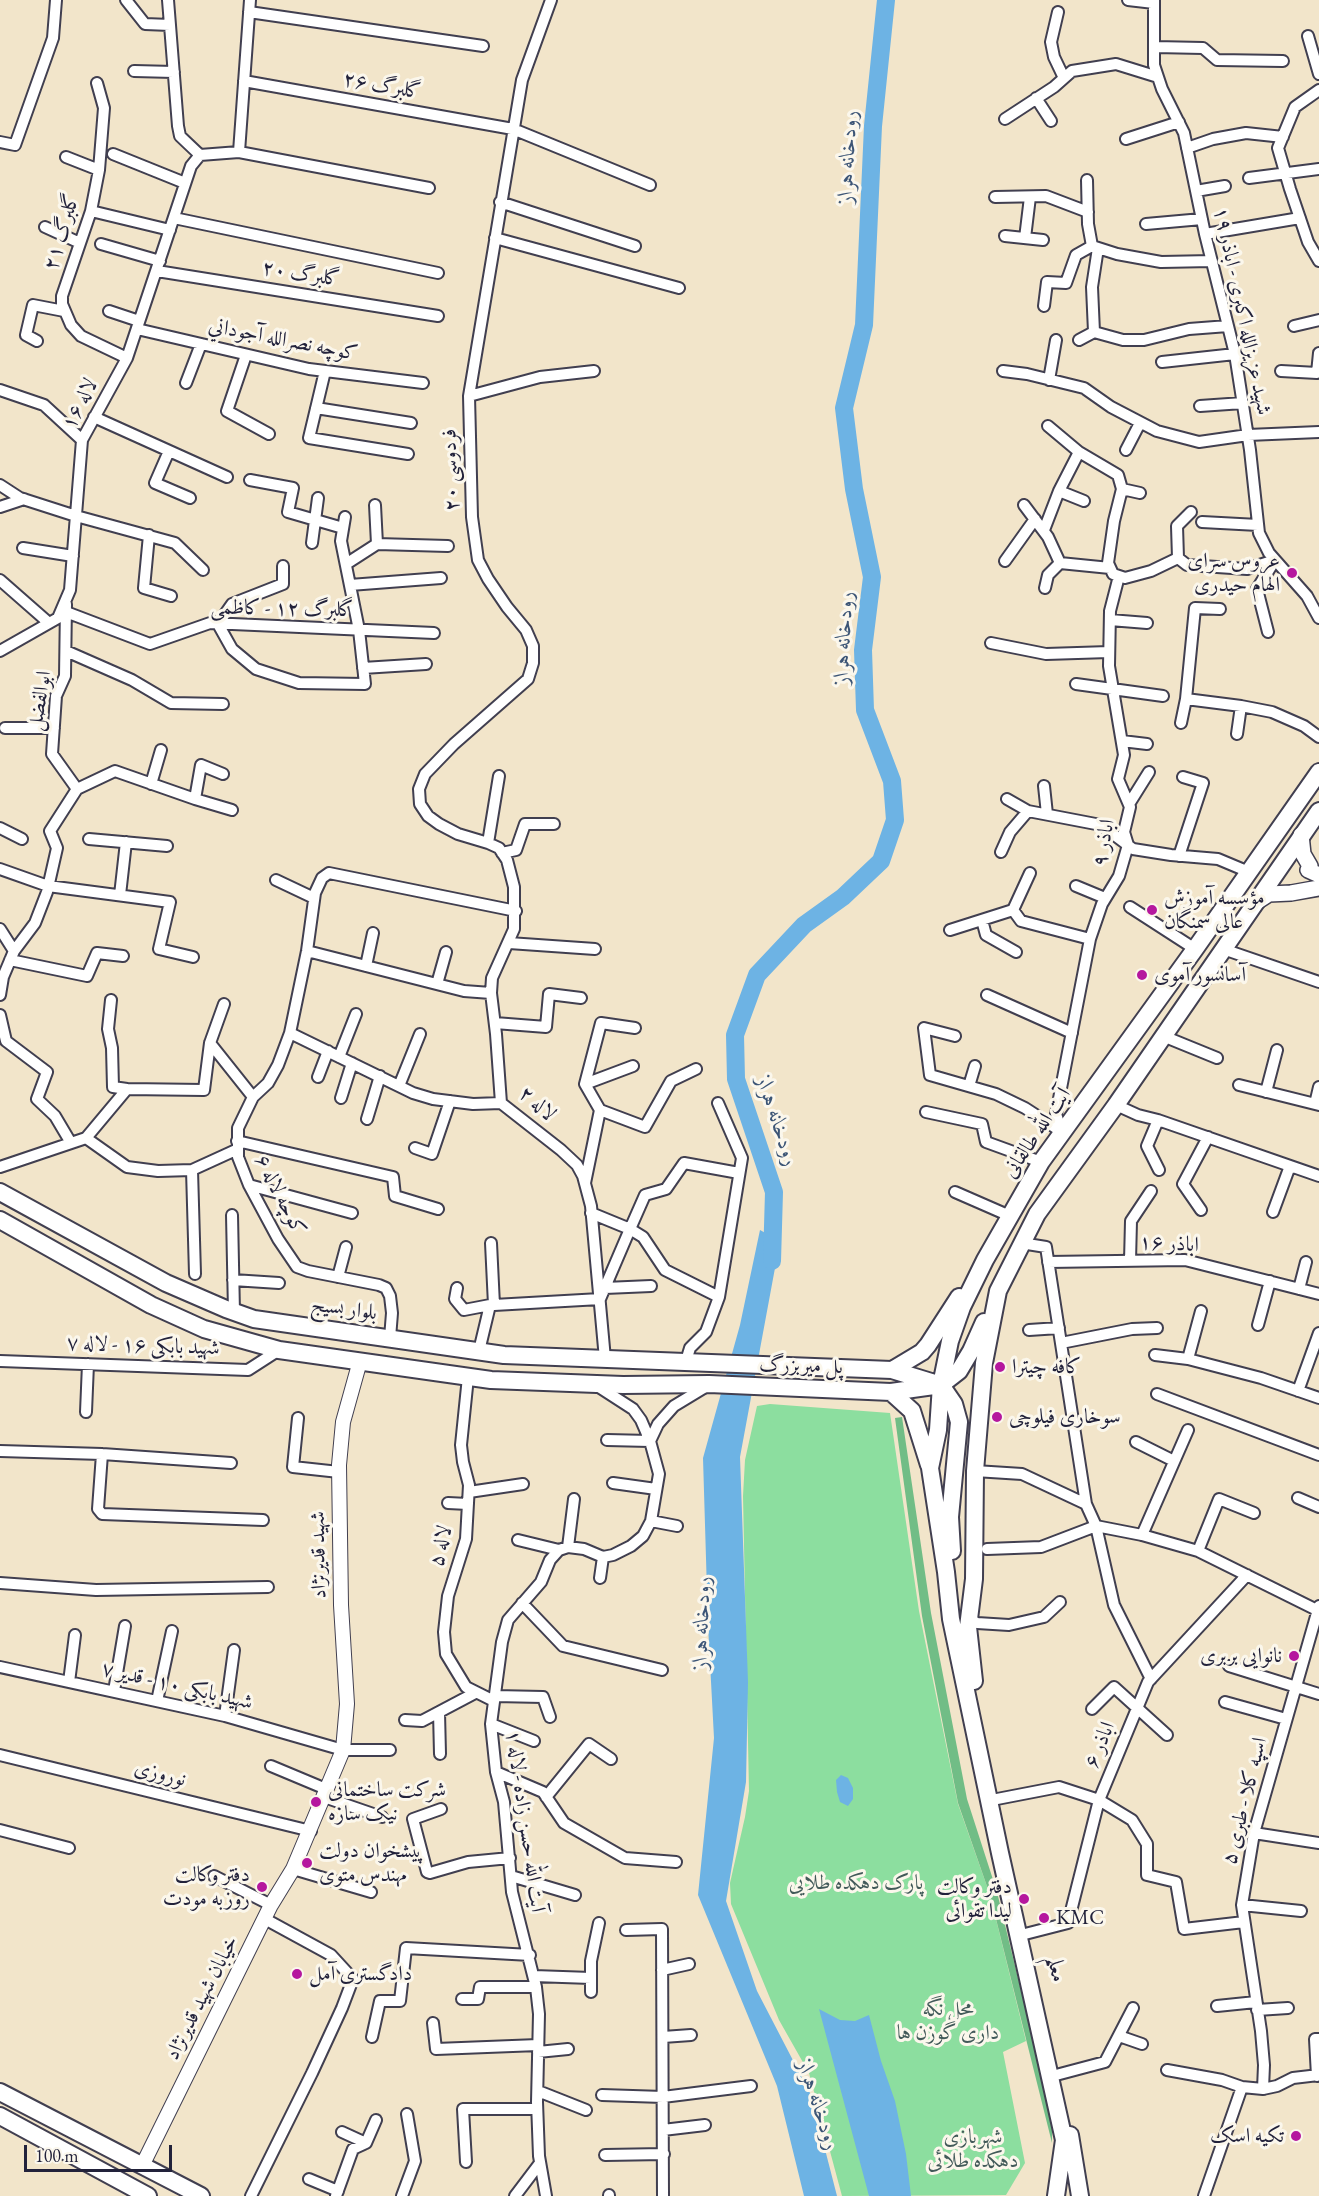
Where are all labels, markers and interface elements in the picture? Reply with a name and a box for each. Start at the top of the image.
street label: گلبرگ ۲۶ [341,67,423,105]
water label: رودخانه هراز [832,109,864,205]
street label: گلبرگ ۲۱ [38,191,86,273]
street label: شهید عزیزالله اکبری - اباذر ۱۹ [1208,205,1276,417]
street label: گلبرگ ۲۰ [260,255,342,293]
street label: كوچه نصرالله آجوداني [206,313,360,367]
street label: لاله ۱۶ [57,374,103,434]
street label: فردوسی ۲۰ [437,428,465,512]
place label: عروس سرای الهام حیدری [1187,548,1280,598]
marker: عروس سرای الهام حیدری [1285,566,1299,580]
water label: رودخانه هراز [828,590,860,686]
street label: گلبرگ ۱۲ - کاظمی [210,595,354,623]
street label: ابوالفضل [23,669,57,733]
street label: اباذر ۹ [1087,817,1121,869]
place label: مؤسسه آموزش عالی سمنگان [1164,885,1265,935]
marker: مؤسسه آموزش عالی سمنگان [1145,903,1159,917]
place label: آسانسور آموی [1154,962,1246,988]
marker: آسانسور آموی [1135,968,1149,982]
water label: رودخانه هراز [750,1072,804,1170]
street label: لاله ۲ [513,1081,561,1127]
street label: آیت الله طالقانی [997,1083,1077,1183]
street label: کوچه لاله ۶ [249,1150,311,1240]
street label: اباذر ۱۶ [1138,1230,1200,1258]
street label: بلوار بسیج [309,1292,379,1326]
street label: شهید بابکی ۱۶ - لاله ۷ [66,1331,220,1361]
street label: پل میربزرگ [759,1352,843,1380]
place label: کافه چیترا [1012,1354,1082,1380]
marker: کافه چیترا [993,1360,1007,1374]
place label: سوخاری فیلوچی [1009,1404,1121,1430]
marker: سوخاری فیلوچی [990,1410,1004,1424]
street label: شهید قدیرنژاد [306,1511,332,1599]
street label: لاله ۵ [424,1523,458,1569]
water label: رودخانه هراز [687,1576,717,1670]
place label: نانوایی بربری [1200,1643,1282,1669]
marker: نانوایی بربری [1287,1649,1301,1663]
street label: شهید بابکی ۱۰ - قدیر ۷ [99,1656,255,1716]
street label: اباذر ۶ [1079,1718,1121,1772]
street label: آیت الله حسن زاده - لاله ۱ [500,1728,550,1914]
street label: اسپه کلا - طبری ۵ [1217,1735,1273,1867]
street label: نوروزی [132,1755,188,1793]
place label: شرکت ساختمانی نیک سازه [328,1777,446,1827]
marker: شرکت ساختمانی نیک سازه [309,1795,323,1809]
place label: پیشخوان دولت مهندس متوی [319,1838,423,1888]
marker: پیشخوان دولت مهندس متوی [300,1856,314,1870]
place label: دفتر وکالت روزبه مودت [163,1862,250,1912]
park label: پارک دهکده طلایی [789,1870,923,1896]
place label: دفتر وکالت لیدا تقوائی [937,1874,1012,1924]
marker: دفتر وکالت روزبه مودت [255,1880,269,1894]
marker: دفتر وکالت لیدا تقوائی [1017,1892,1031,1906]
place label: KMC [1056,1905,1104,1931]
marker: KMC [1037,1911,1051,1925]
street label: خيابان شهيد قديرنژاد [160,1932,244,2064]
street label: معلم [1041,1954,1071,1984]
place label: دادگستری آمل [309,1961,412,1987]
marker: دادگستری آمل [290,1967,304,1981]
park label: محل نگه داری گوزن ها [897,1996,999,2046]
water label: رودخانه هراز [791,2056,845,2154]
place label: تکیه اسک [1210,2123,1284,2149]
park label: شهربازی دهکده طلائی [928,2124,1018,2174]
marker: تکیه اسک [1289,2129,1303,2143]
scale bar [27,2133,176,2171]
text: 100 m [35,2144,79,2167]

